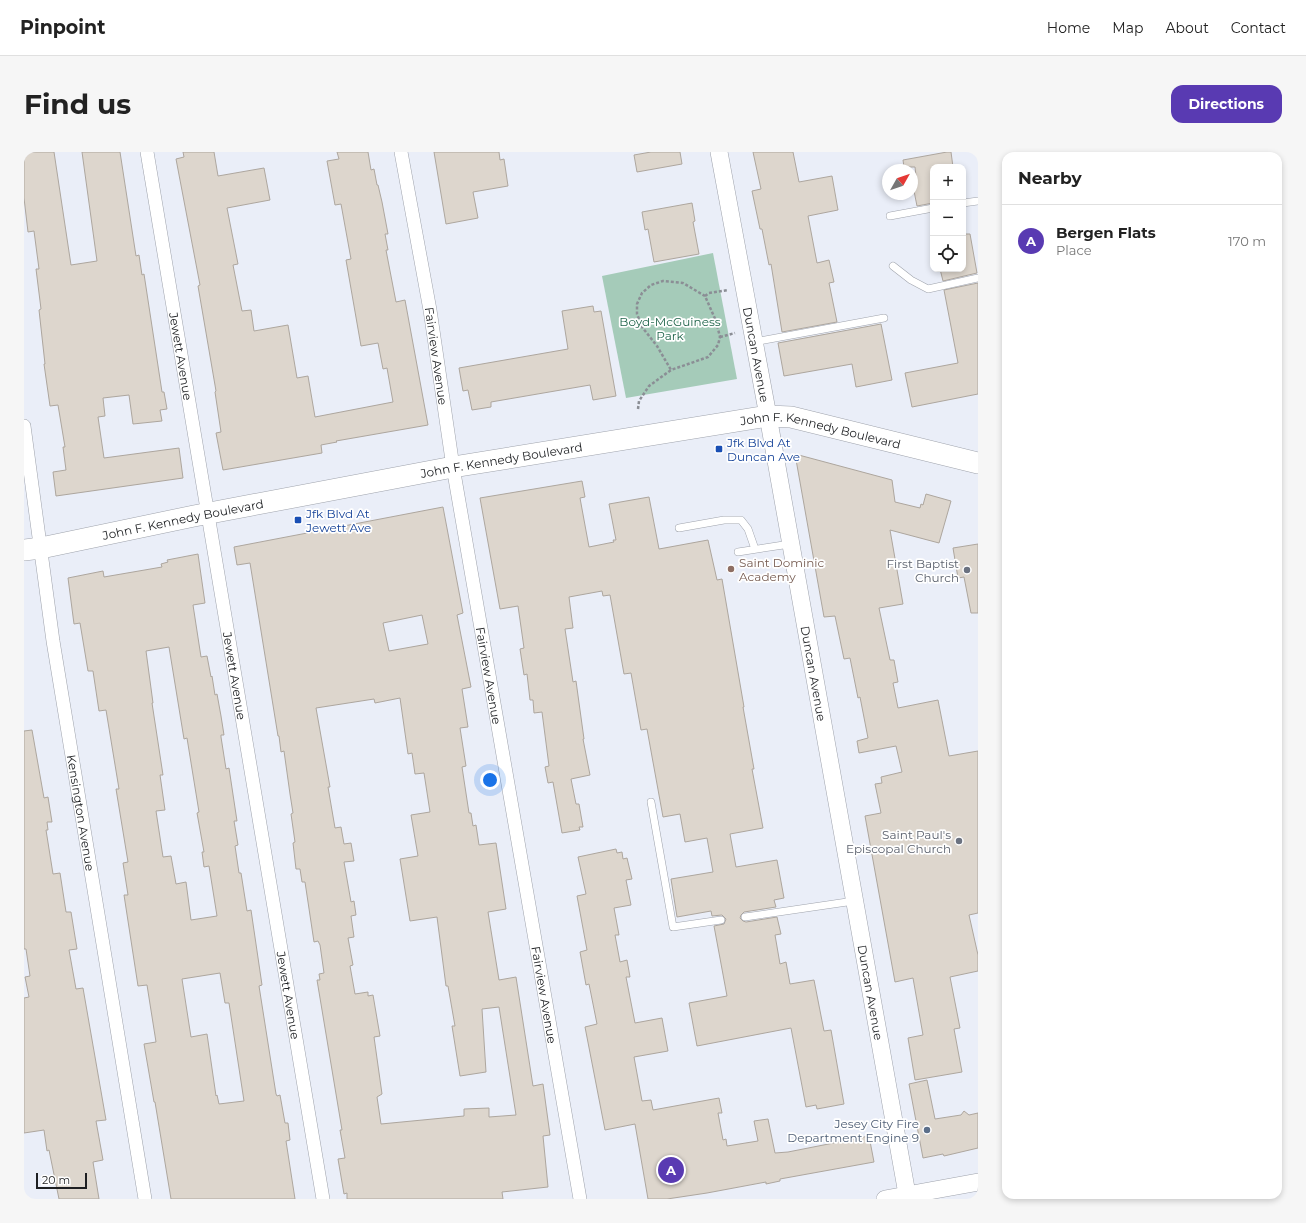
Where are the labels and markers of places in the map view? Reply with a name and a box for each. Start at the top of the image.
place label: Jfk Blvd At Duncan Ave [726,435,800,464]
marker: Jfk Blvd At Duncan Ave [714,444,724,454]
place label: Jfk Blvd At Jewett Ave [305,506,371,535]
marker: Jfk Blvd At Jewett Ave [293,515,303,525]
place label: Saint Dominic Academy [739,555,825,584]
place label: First Baptist Church [886,556,959,585]
marker: Saint Dominic Academy [726,564,736,574]
marker: First Baptist Church [962,565,972,575]
place label: Saint Paul's Episcopal Church [846,827,951,856]
marker: Saint Paul's Episcopal Church [954,836,964,846]
place label: Jesey City Fire Department Engine 9 [787,1116,919,1145]
marker: Jesey City Fire Department Engine 9 [922,1125,932,1135]
pin: A [658,1155,684,1185]

